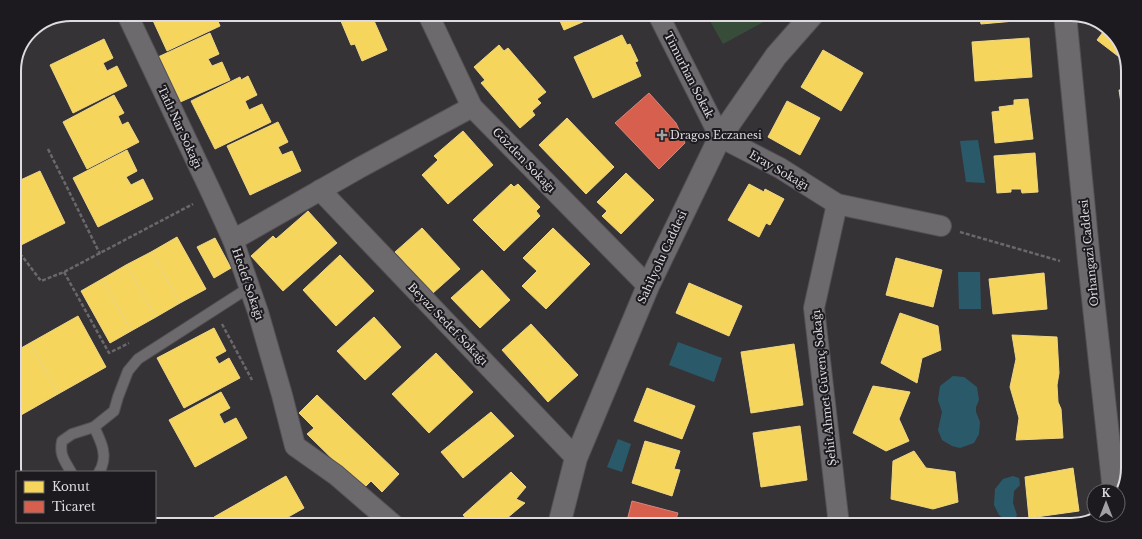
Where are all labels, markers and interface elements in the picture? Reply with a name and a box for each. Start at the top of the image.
street label: Timurhan Sokak [661,29,717,121]
street label: Tatlı Nar Sokağı [155,83,205,171]
street label: Gözden Sokağı [490,125,559,196]
place label: Dragos Eczanesi [670,128,762,142]
marker: Dragos Eczanesi [657,130,667,140]
street label: Eray Sokağı [747,147,811,193]
street label: Orhangazi Caddesi [1076,199,1102,307]
street label: Sahilyolu Caddesi [634,208,690,306]
street label: Hedef Sokağı [229,246,267,322]
street label: Beyaz Sedef Sokağı [405,280,491,368]
street label: Şehit Ahmet Güvenç Sokağı [809,309,839,467]
legend [16,471,156,523]
text: Konut [52,479,90,494]
north arrow [1086,483,1126,523]
text: K [1101,486,1111,500]
text: Ticaret [52,499,96,514]

